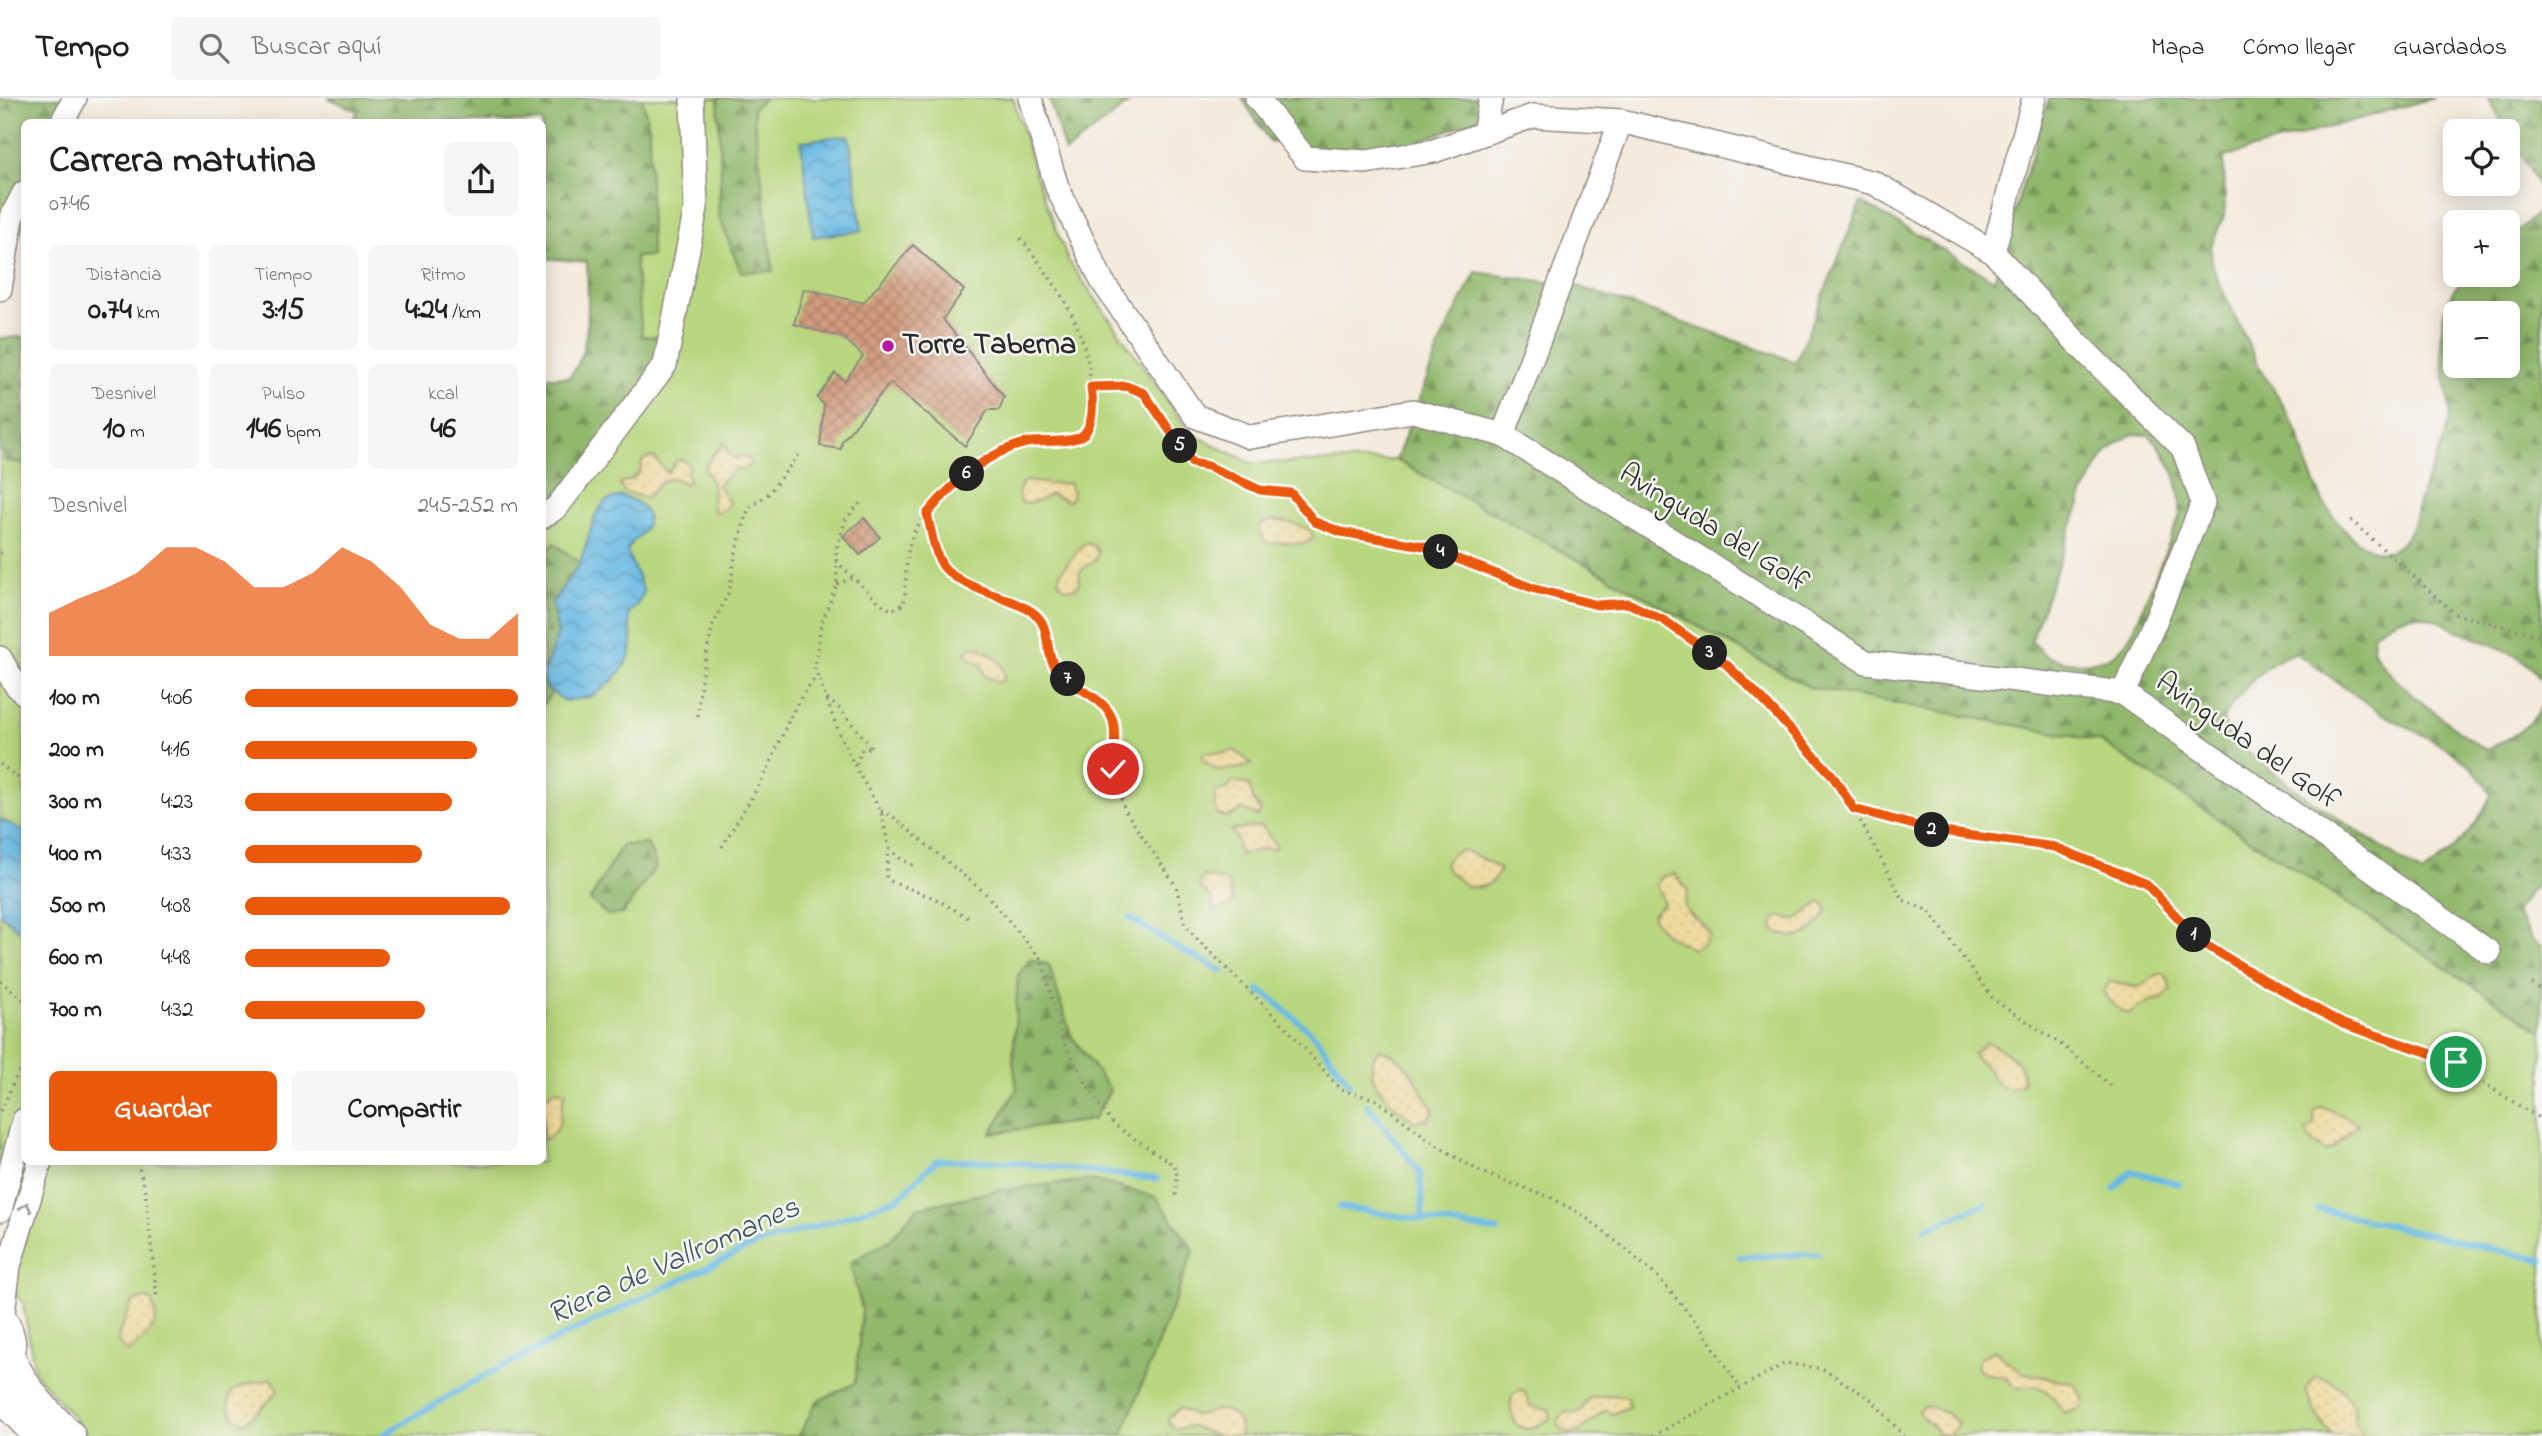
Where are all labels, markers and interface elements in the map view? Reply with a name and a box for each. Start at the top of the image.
search box [171,17,661,80]
text: Tempo [35,24,129,72]
icon: search [195,29,233,67]
text: Buscar aquí [251,29,381,67]
text: Mapa [2151,31,2204,66]
text: Cómo llegar [2242,31,2355,66]
text: Guardados [2393,31,2507,66]
map controls [2443,119,2520,378]
button: locate [2443,119,2520,196]
text: Carrera matutina [49,134,316,190]
button: share [444,142,518,216]
text: 07:46 [49,188,90,221]
button: + [2443,210,2520,287]
text: Distancia [86,262,161,289]
text: Tiempo [255,262,312,289]
text: Ritmo [421,262,466,289]
text: 0.74 [88,289,132,333]
text: 3:15 [263,289,304,333]
text: 4:24 [405,289,447,333]
text: km [132,300,160,327]
text: /km [447,300,481,327]
button: − [2443,301,2520,378]
place label: Torre Taberna [902,324,1076,368]
marker: Torre Taberna [880,338,896,354]
text: Desnivel [92,381,156,408]
text: Pulso [262,381,305,408]
text: kcal [428,381,458,408]
text: 10 [103,408,125,452]
text: 146 [246,408,281,452]
text: 46 [430,408,456,452]
text: m [125,419,145,446]
text: bpm [281,419,321,446]
pin: 5 [1162,428,1198,464]
text: 5 [1174,432,1185,459]
street label: Avinguda del Golf [1609,453,1817,605]
pin: 6 [950,456,984,492]
text: 6 [962,460,971,487]
text: Desnivel [49,490,127,523]
text: 245–252 m [418,490,518,523]
pin: 4 [1424,534,1458,570]
text: 4 [1437,538,1444,565]
pin: 3 [1692,636,1728,670]
text: 3 [1706,639,1713,666]
pin: 7 [1050,662,1086,696]
street label: Avinguda del Golf [2146,662,2348,822]
text: 7 [1064,665,1071,692]
text: 100 m [49,682,100,715]
text: 4:06 [161,682,193,715]
text: 200 m [49,734,104,767]
text: 4:16 [161,734,190,767]
pin [1083,739,1143,799]
icon: check [1094,750,1132,788]
text: 300 m [49,786,102,819]
text: 4:23 [161,786,193,819]
pin: 2 [1914,812,1950,848]
text: 2 [1927,816,1936,843]
text: 400 m [49,838,102,871]
text: 4:33 [161,838,191,871]
text: 500 m [49,890,106,923]
text: 4:08 [161,890,191,923]
pin: 1 [2176,918,2212,952]
text: 1 [2190,921,2197,948]
text: 600 m [49,942,103,975]
text: 4:48 [161,942,191,975]
text: 700 m [49,994,102,1027]
text: 4:32 [161,994,193,1027]
pin [2426,1032,2486,1092]
icon: arrive [2437,1043,2475,1081]
button: Guardar [49,1071,277,1151]
button: Compartir [291,1071,518,1151]
water label: Riera de Vallromanes [540,1185,808,1339]
one-way arrow [18,1201,33,1213]

